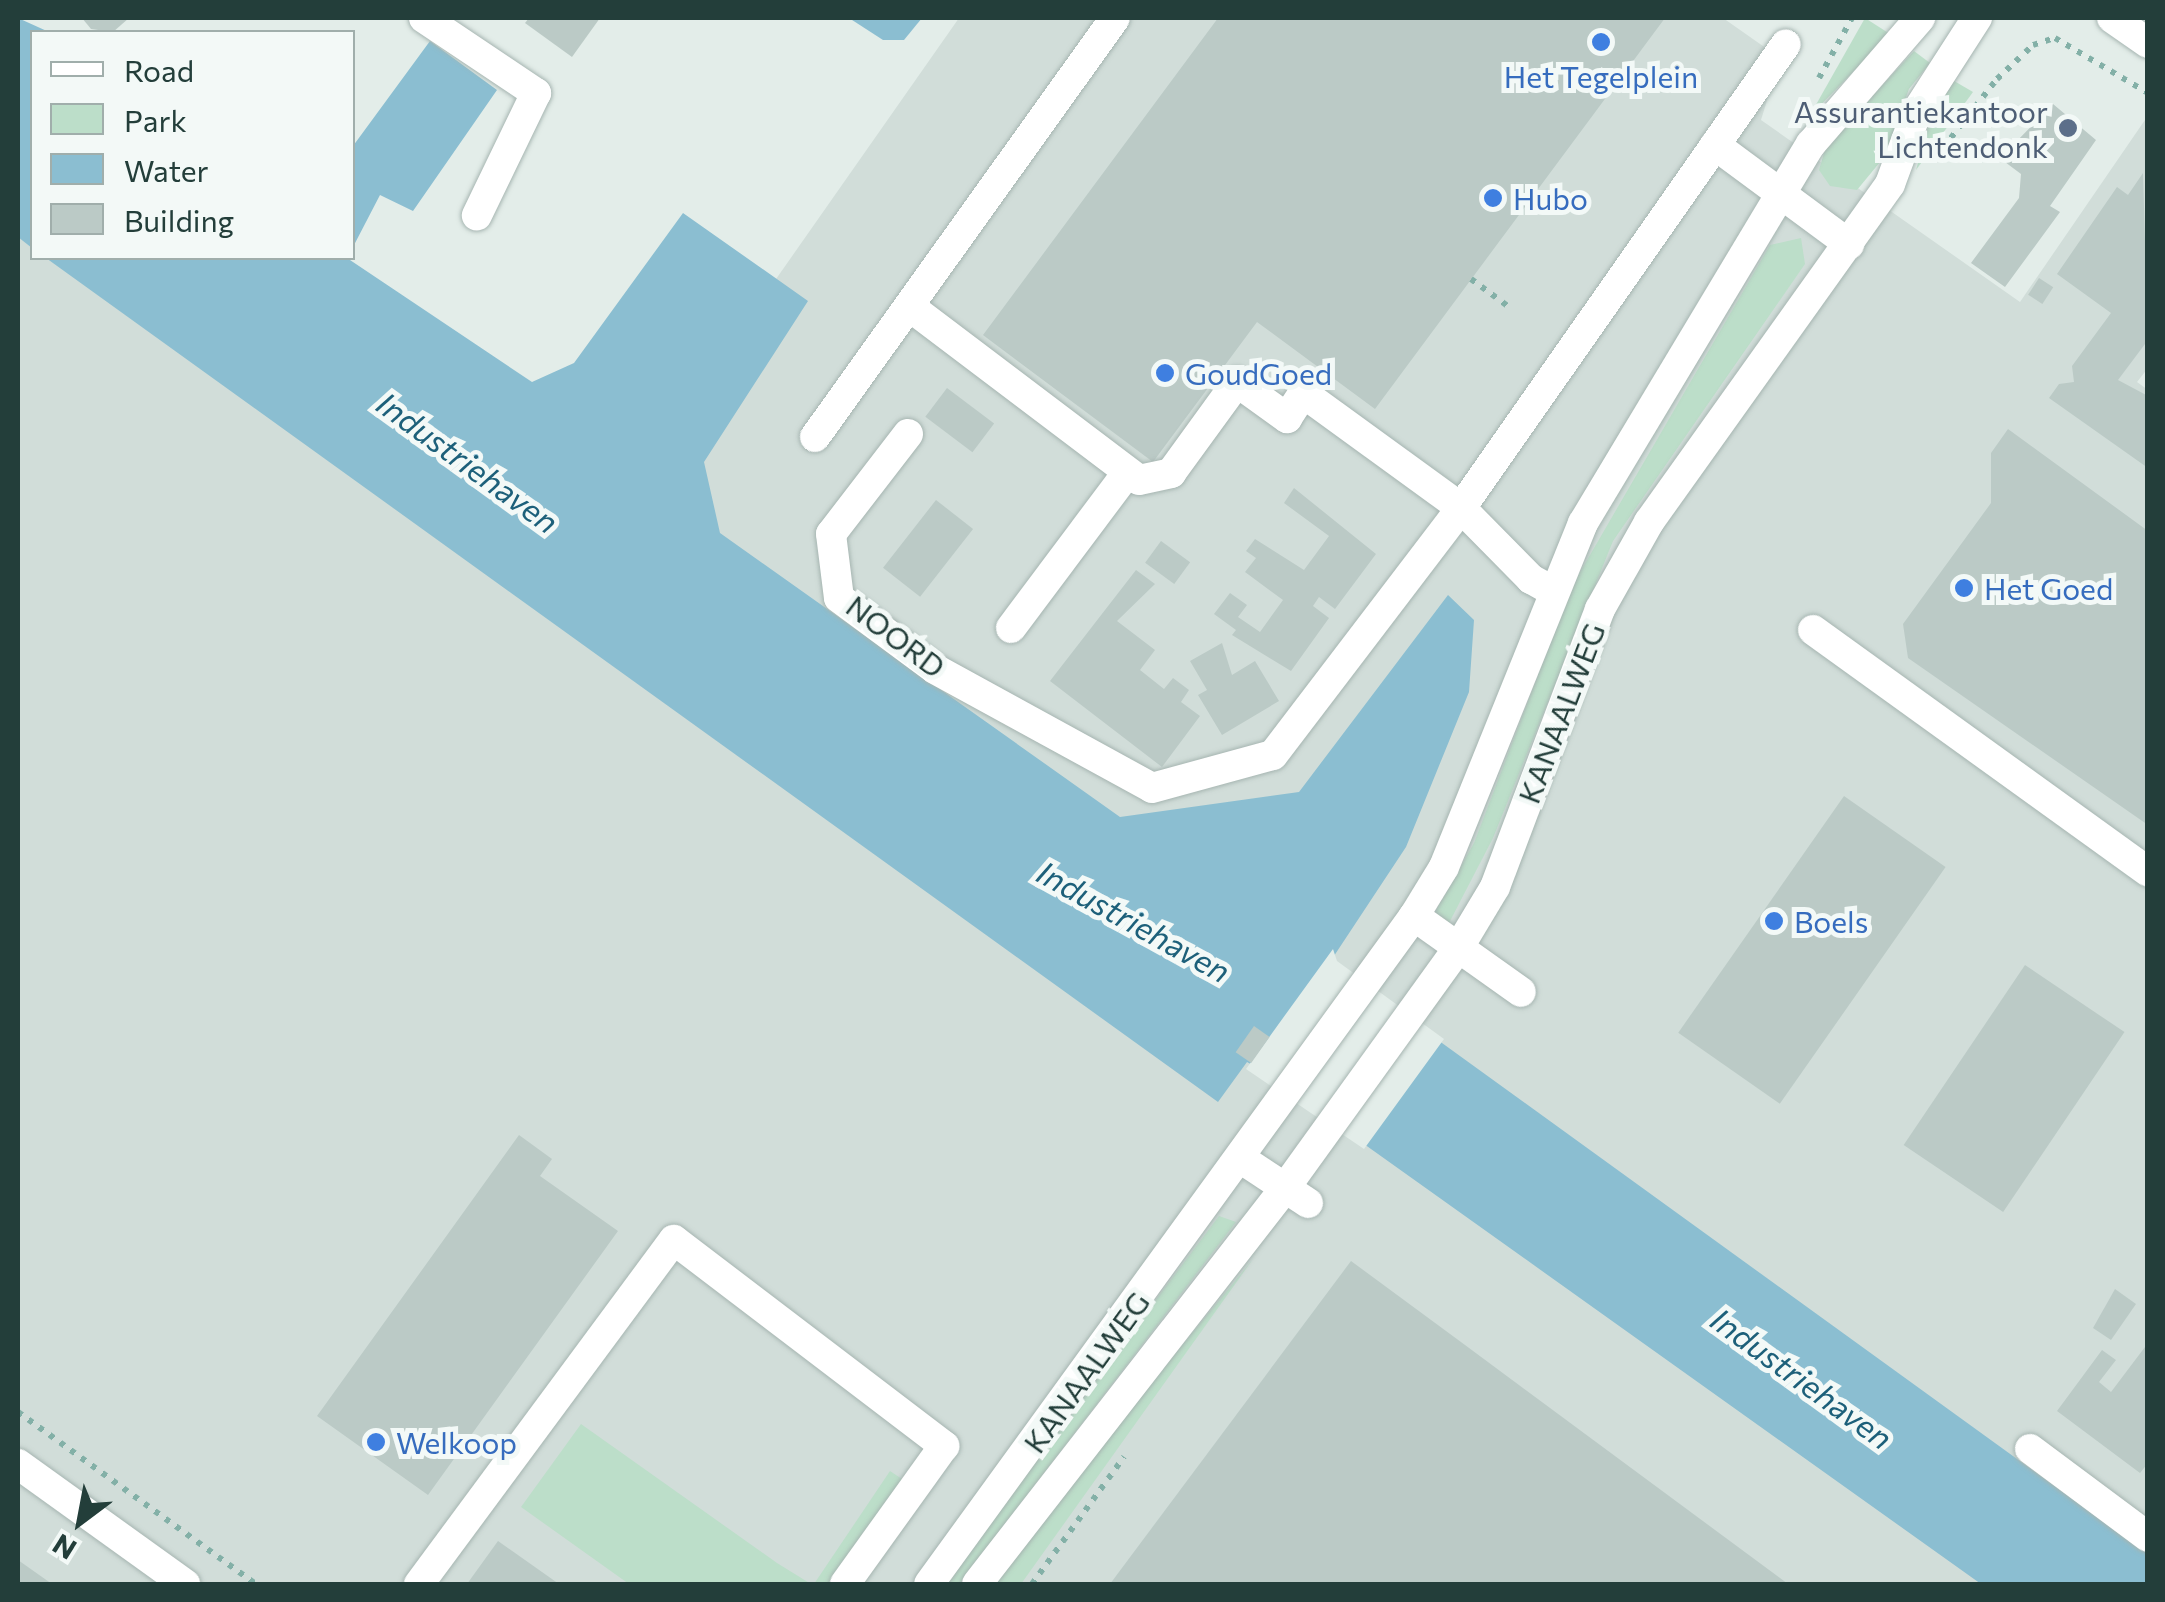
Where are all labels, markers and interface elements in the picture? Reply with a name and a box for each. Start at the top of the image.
legend [30,30,355,260]
marker: Het Tegelplein [1590,31,1612,53]
text: Road [124,51,194,88]
place label: Het Tegelplein [1504,58,1698,94]
place label: Assurantiekantoor Lichtendonk [1794,93,2048,164]
text: Park [124,101,187,138]
marker: Assurantiekantoor Lichtendonk [2057,117,2079,139]
text: Water [124,151,209,188]
place label: Hubo [1513,180,1588,216]
marker: Hubo [1482,187,1504,209]
text: Building [124,201,234,238]
place label: GoudGoed [1185,355,1332,391]
marker: GoudGoed [1154,362,1176,384]
water label: Industriehaven [370,383,566,541]
place label: Het Goed [1984,570,2113,606]
marker: Het Goed [1953,577,1975,599]
street label: NOORD [840,587,952,685]
street label: KANAALWEG [1510,618,1612,808]
water label: Industriehaven [1031,852,1237,990]
place label: Boels [1794,903,1868,939]
marker: Boels [1763,910,1785,932]
street label: KANAALWEG [1016,1285,1156,1459]
water label: Industriehaven [1704,1299,1900,1457]
place label: Welkoop [396,1424,517,1460]
marker: Welkoop [365,1431,387,1453]
north arrow [30,1472,130,1572]
text: N [46,1527,82,1567]

